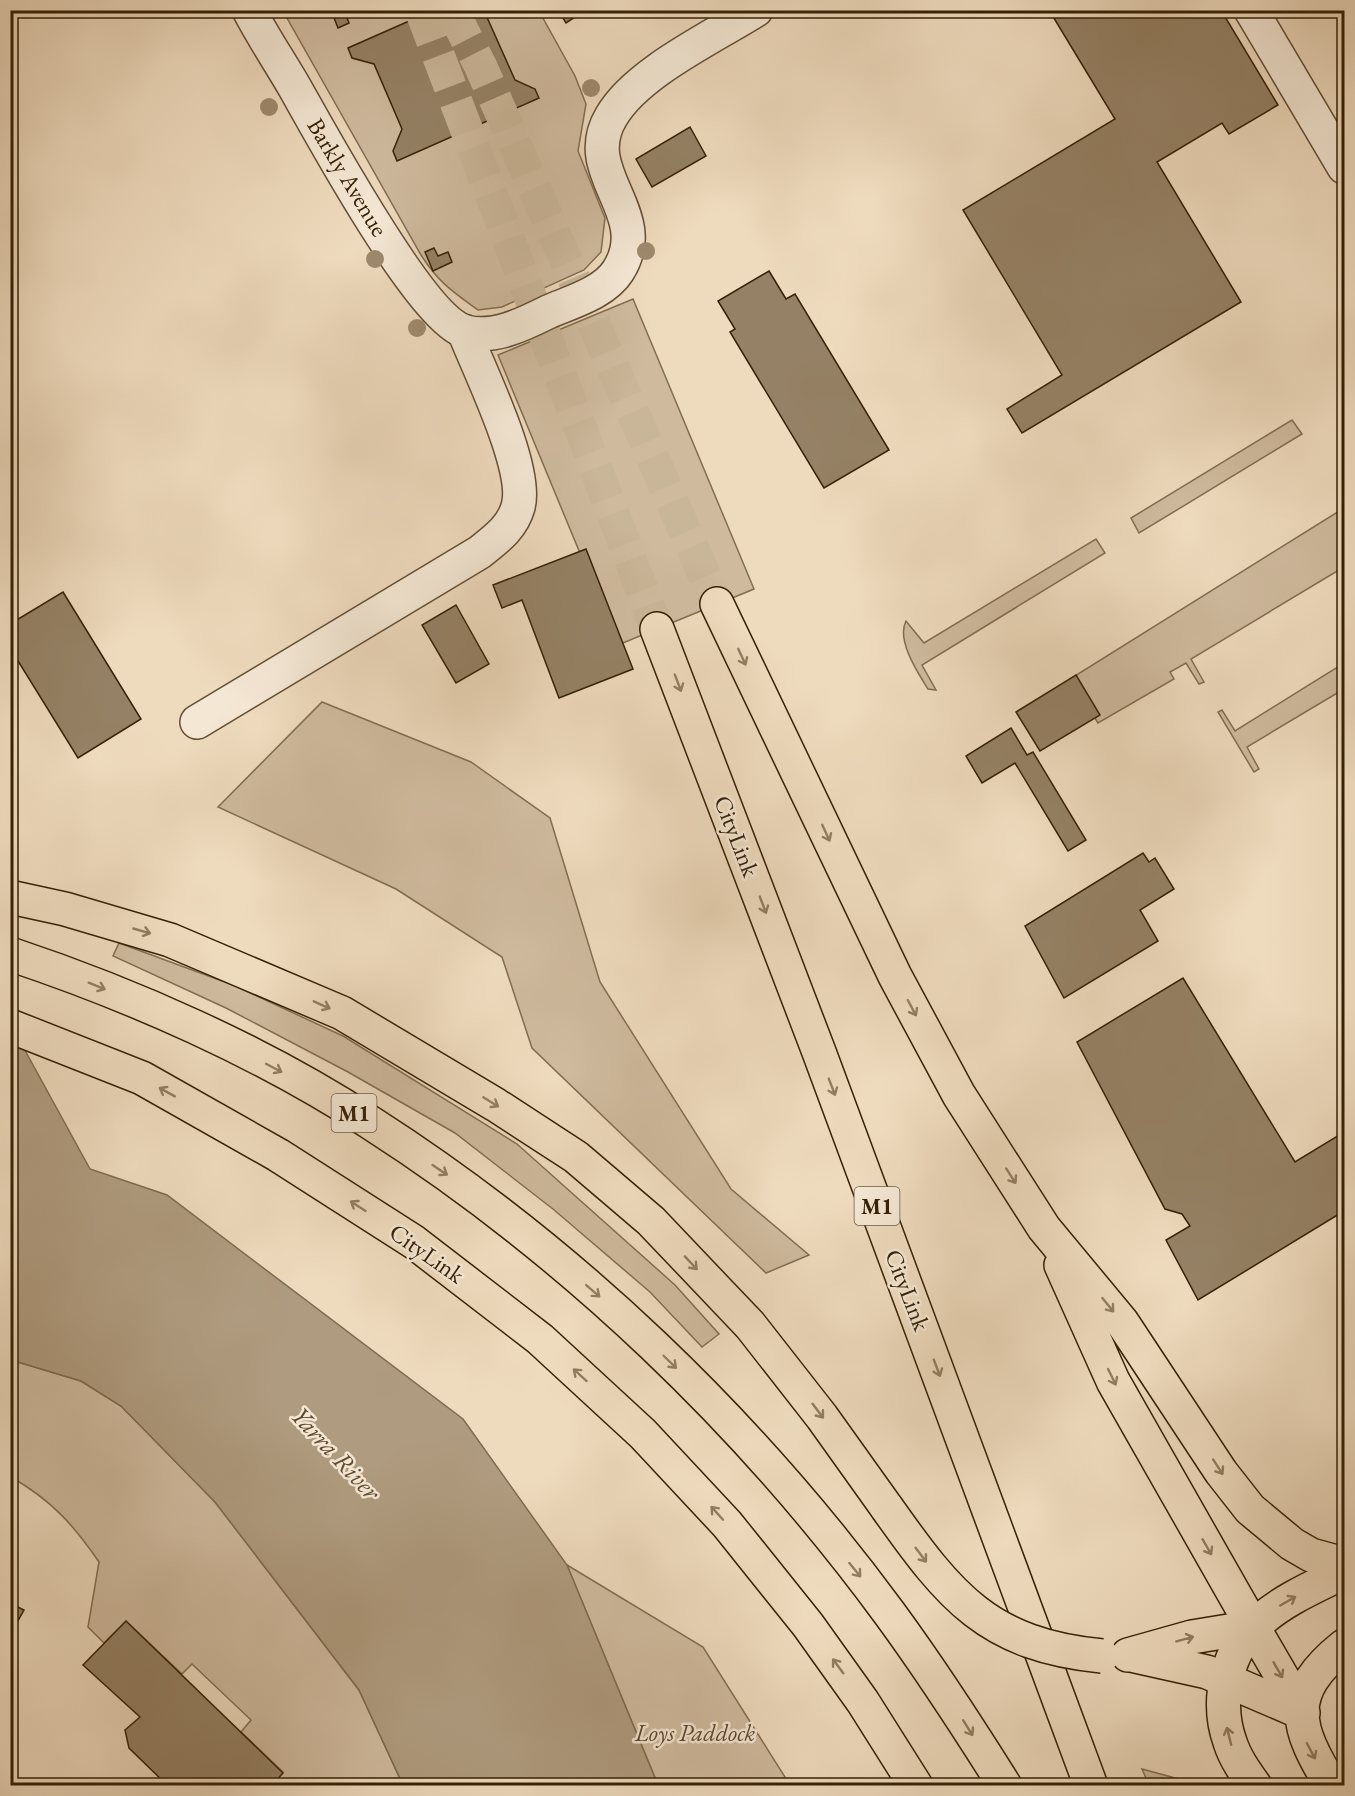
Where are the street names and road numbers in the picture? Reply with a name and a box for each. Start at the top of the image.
street label: Barkly Avenue [300,112,396,242]
street label: CityLink [707,791,767,882]
road number: M1 [332,1094,376,1132]
road number: M1 [854,1187,900,1225]
street label: CityLink [383,1216,471,1290]
street label: CityLink [878,1245,938,1336]

